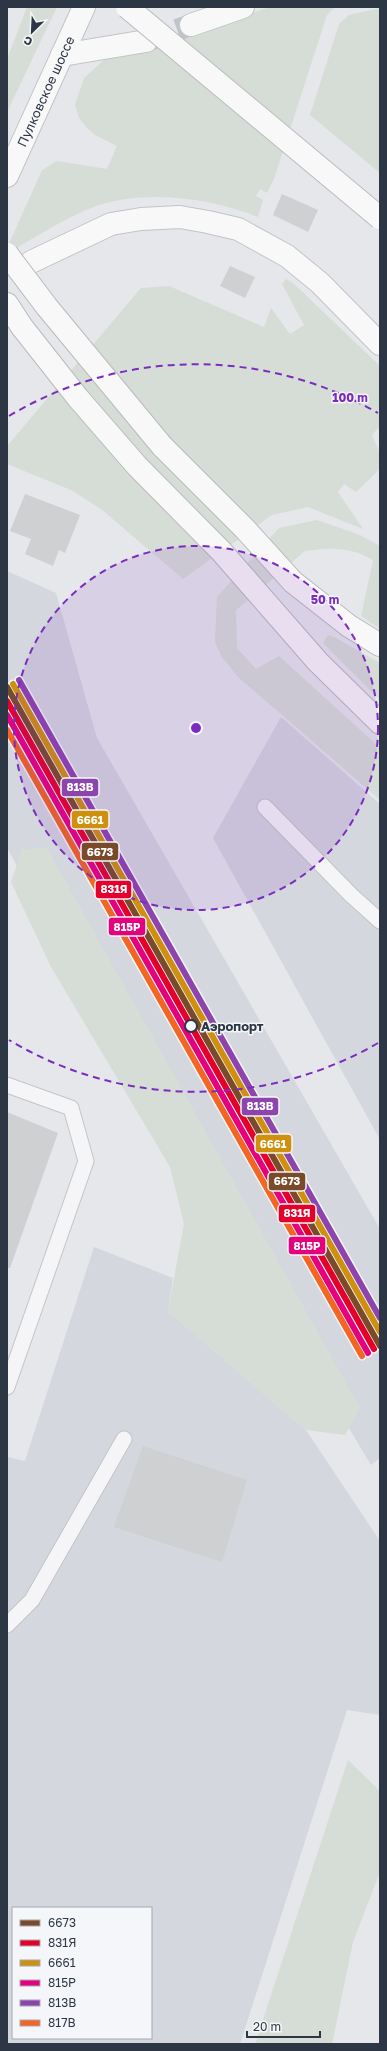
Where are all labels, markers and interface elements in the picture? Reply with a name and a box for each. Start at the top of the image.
north arrow [12,12,52,52]
street label: Пулковское шоссе [13,34,78,149]
text: С [21,34,34,49]
text: 100 m [332,390,368,405]
text: 50 m [311,592,339,607]
centre of rings [189,721,203,735]
line badge: 813В [61,778,99,797]
text: 813В [66,780,94,793]
line badge: 6661 [71,810,109,829]
text: 6661 [77,813,104,826]
line badge: 6673 [81,842,119,861]
text: 6673 [87,845,114,858]
line badge: 831Я [95,880,132,899]
text: 831Я [100,882,128,895]
line badge: 815Р [108,917,146,936]
text: 815Р [114,920,141,933]
place label: Аэропорт [201,1018,264,1034]
marker: Аэропорт [184,1019,198,1033]
line badge: 813В [241,1097,279,1116]
text: 813В [246,1099,274,1112]
line badge: 6661 [255,1134,292,1153]
text: 6661 [260,1137,287,1150]
line badge: 6673 [268,1172,306,1191]
text: 6673 [274,1174,301,1187]
line badge: 831Я [278,1204,316,1223]
text: 831Я [283,1206,311,1219]
line badge: 815Р [288,1236,326,1255]
text: 815Р [294,1239,321,1252]
legend [12,1907,152,2039]
text: 6673 [48,1915,76,1930]
text: 831Я [48,1935,76,1950]
text: 6661 [48,1955,76,1970]
text: 815Р [48,1975,76,1990]
text: 813В [48,1995,76,2010]
scale bar [247,2013,320,2039]
text: 817В [48,2015,76,2030]
text: 20 m [253,2019,281,2034]

